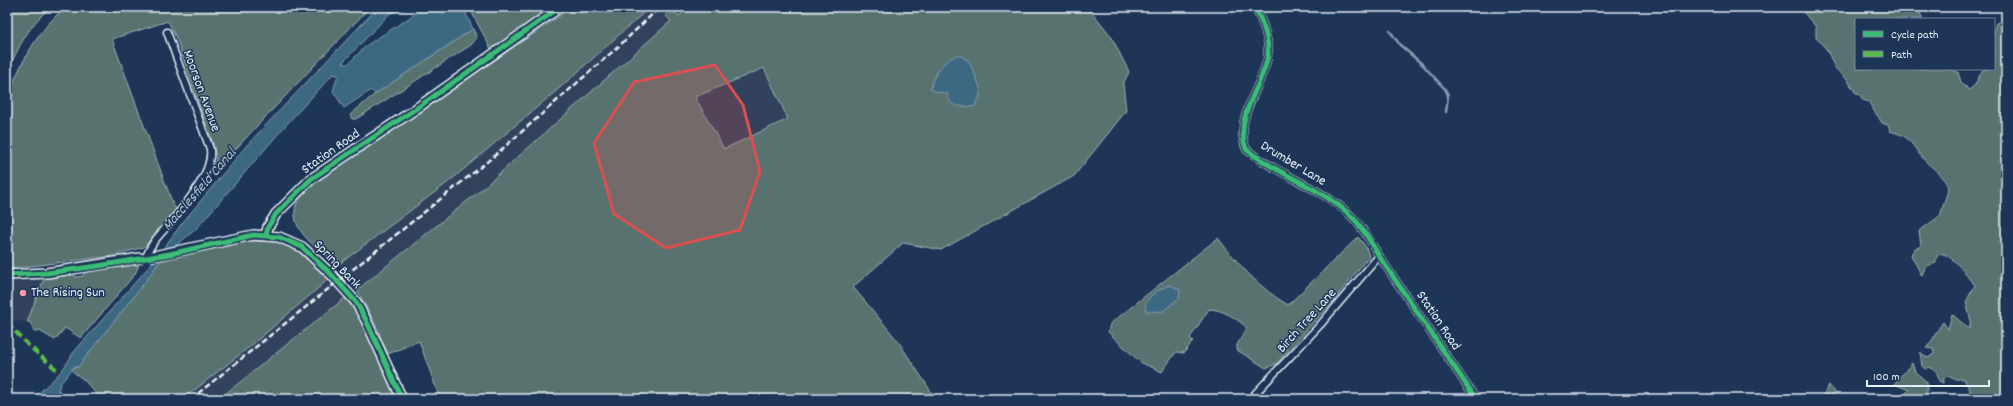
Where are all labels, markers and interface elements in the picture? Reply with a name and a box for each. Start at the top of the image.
legend [1855,18,1995,70]
text: Cycle path [1891,27,1939,44]
street label: Moorson Avenue [177,47,225,135]
text: Path [1891,47,1912,64]
street label: Station Road [298,124,364,180]
street label: Drumber Lane [1256,136,1330,192]
water label: Macclesfield Canal [158,142,243,236]
street label: Spring Bank [308,236,366,294]
place label: The Rising Sun [31,283,105,303]
street label: Birch Tree Lane [1273,284,1341,358]
street label: Station Road [1411,287,1465,355]
marker: The Rising Sun [18,288,28,298]
scale bar [1867,362,1989,388]
text: 100 m [1873,369,1900,386]

